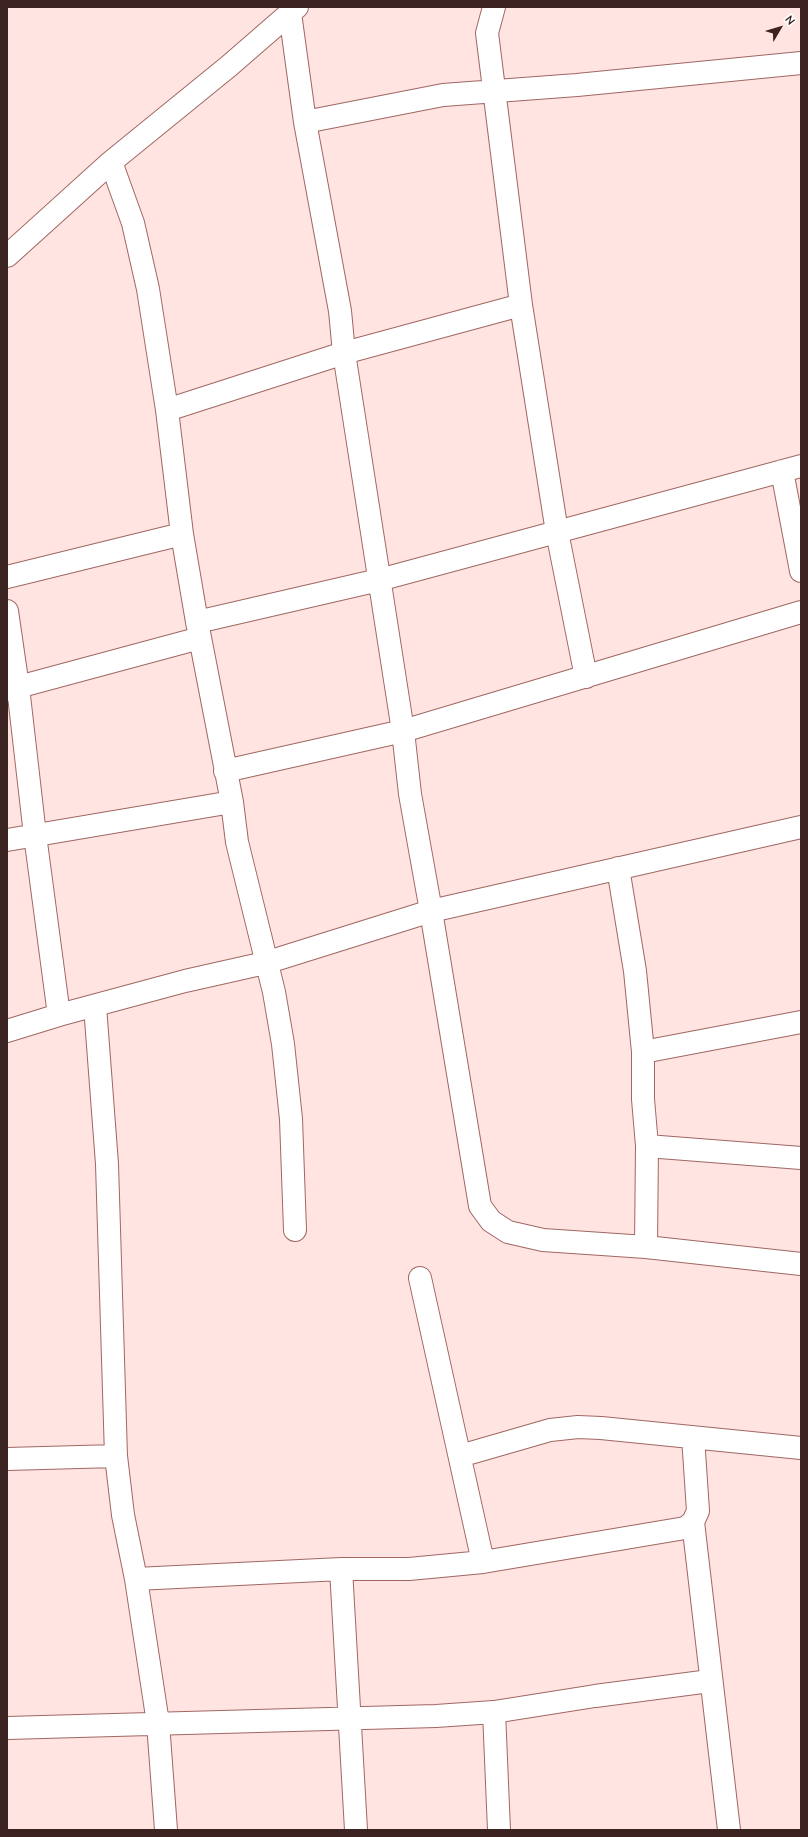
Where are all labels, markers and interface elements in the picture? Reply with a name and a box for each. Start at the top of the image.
north arrow [760,8,800,48]
text: N [781,12,798,28]

